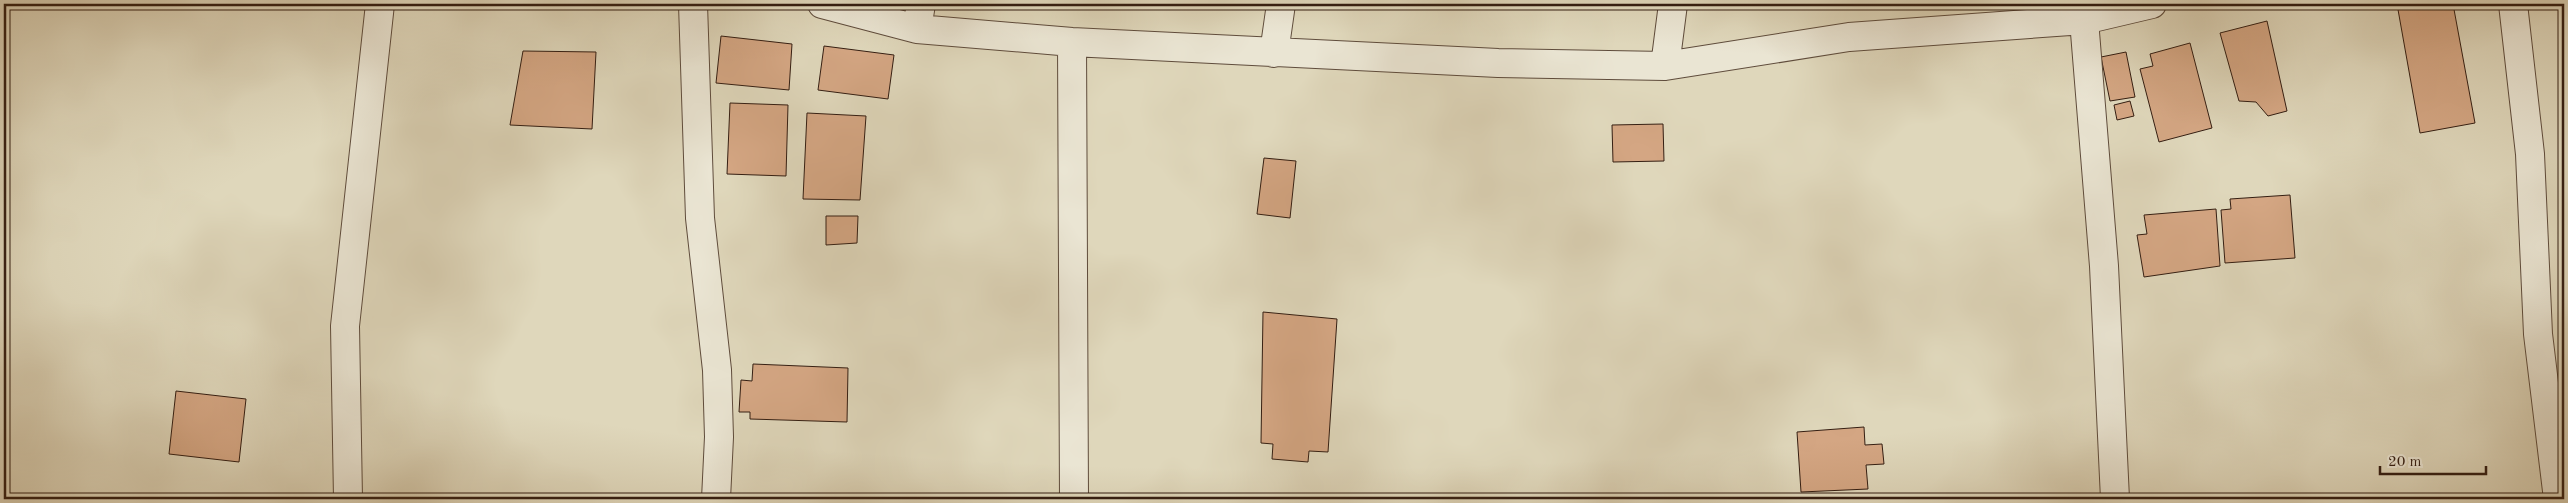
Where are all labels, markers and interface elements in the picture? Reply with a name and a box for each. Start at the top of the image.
scale bar [2380,443,2487,475]
text: 20 m [2388,455,2422,470]

